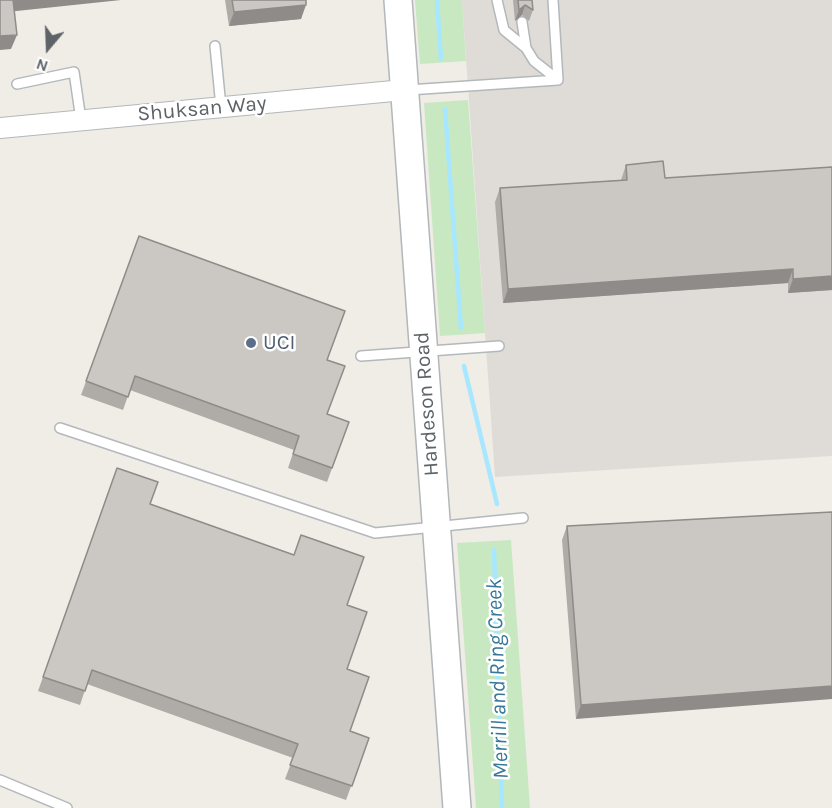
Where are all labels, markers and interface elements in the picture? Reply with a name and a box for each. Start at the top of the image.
north arrow [18,18,78,78]
text: N [33,55,51,76]
street label: Shuksan Way [136,91,268,127]
place label: UCI [263,330,295,356]
street label: Hardeson Road [409,331,445,477]
marker: UCI [244,336,258,350]
water label: Merrill and Ring Creek [481,578,515,780]

